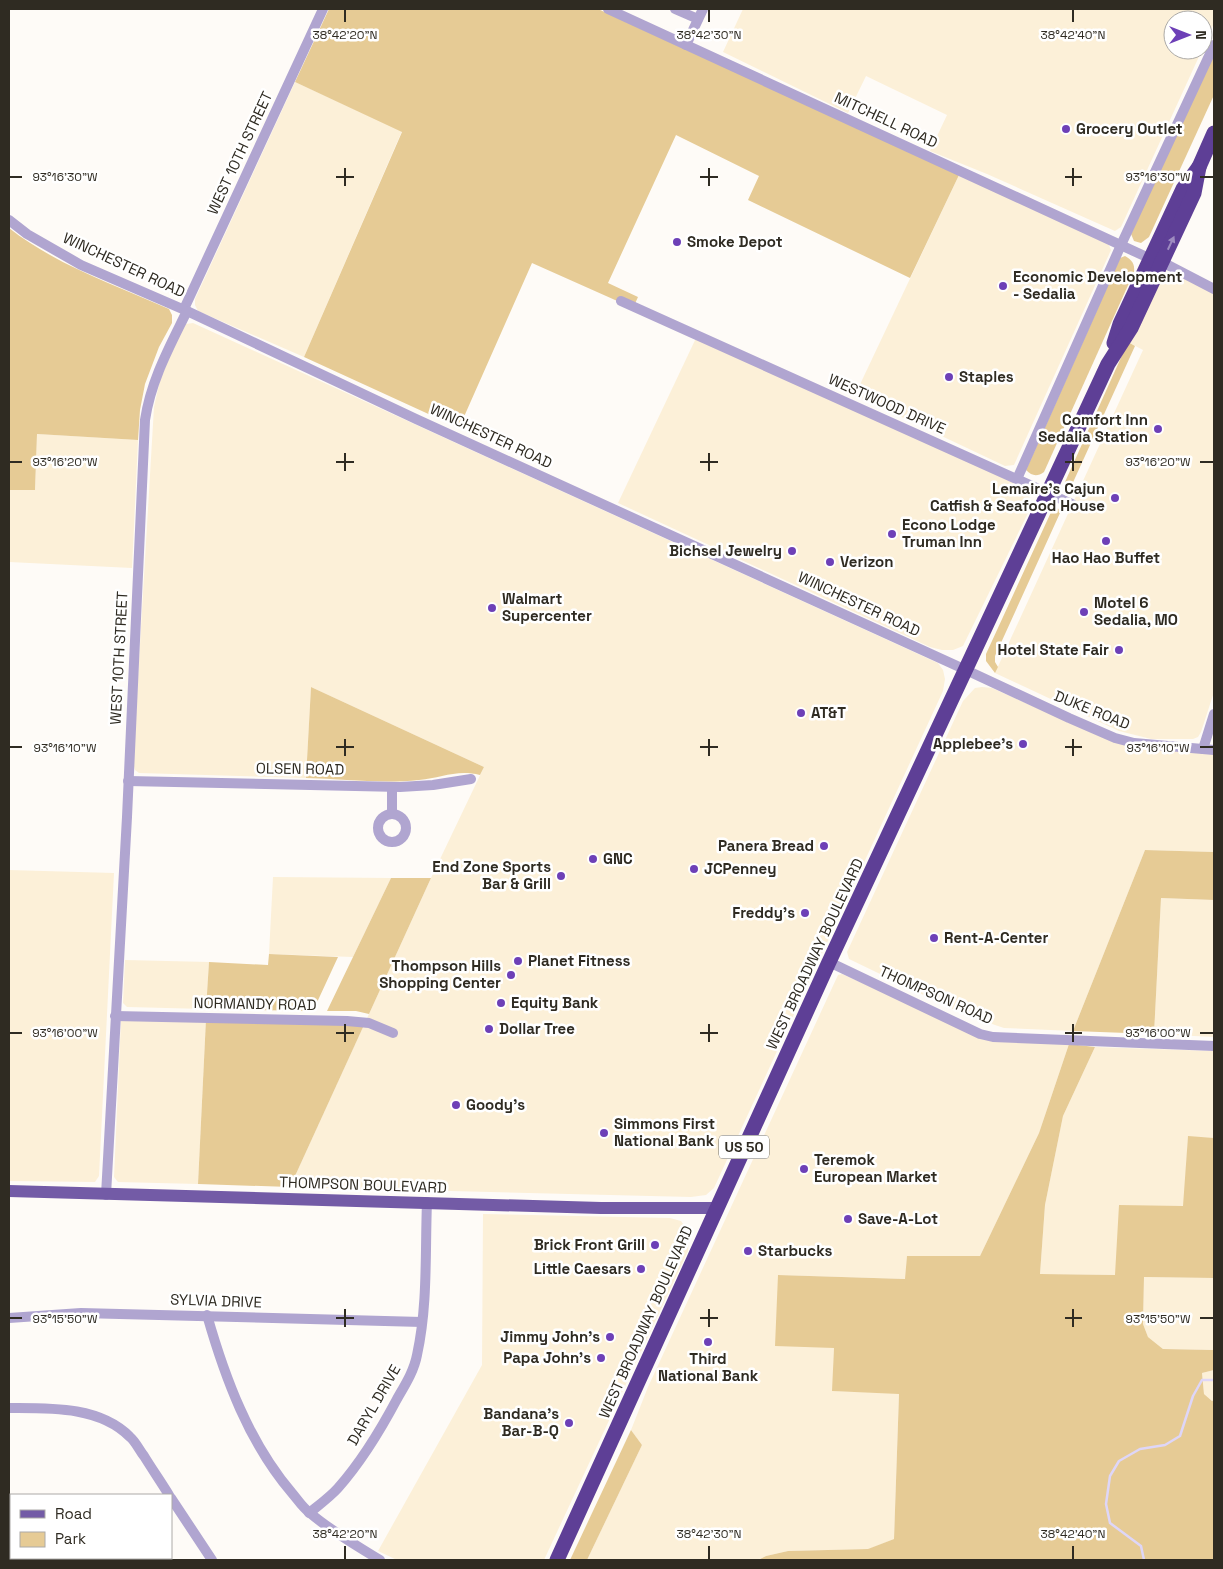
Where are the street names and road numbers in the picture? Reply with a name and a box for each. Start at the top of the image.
street label: MITCHELL ROAD [832,87,941,152]
street label: WEST 10TH STREET [203,88,276,217]
street label: WINCHESTER ROAD [60,228,188,301]
street label: WESTWOOD DRIVE [826,369,949,438]
street label: WINCHESTER ROAD [427,399,555,472]
street label: WINCHESTER ROAD [795,567,923,640]
street label: WEST 10TH STREET [106,591,131,725]
street label: DUKE ROAD [1051,686,1133,733]
street label: OLSEN ROAD [256,758,344,779]
street label: WEST BROADWAY BOULEVARD [762,855,867,1052]
street label: THOMPSON ROAD [876,961,996,1028]
street label: NORMANDY ROAD [193,993,317,1014]
road number: US 50 [719,1136,769,1158]
street label: THOMPSON BOULEVARD [279,1172,447,1197]
street label: WEST BROADWAY BOULEVARD [594,1222,697,1421]
street label: SYLVIA DRIVE [170,1289,262,1312]
street label: DARYL DRIVE [343,1361,404,1449]

